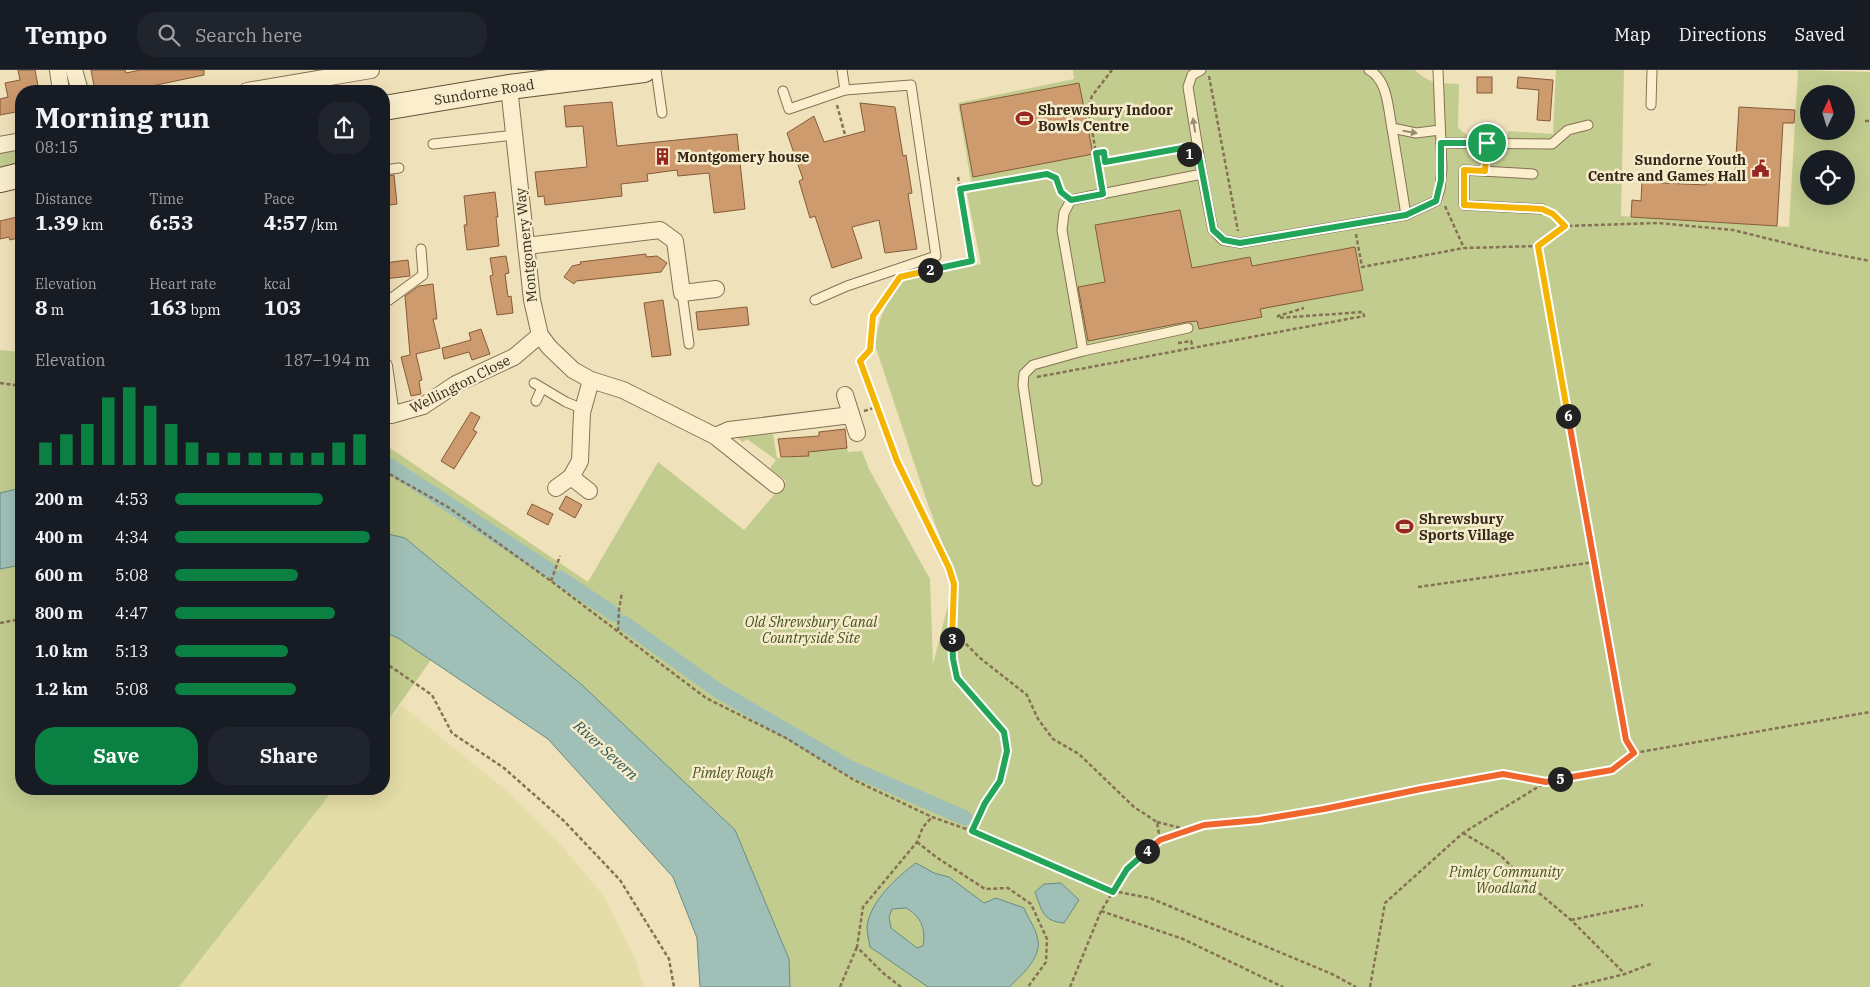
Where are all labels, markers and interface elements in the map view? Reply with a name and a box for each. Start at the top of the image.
search box [137,12,487,57]
text: Tempo [25,19,107,51]
icon: search [155,21,183,49]
text: Search here [195,23,302,47]
text: Map [1614,23,1651,46]
text: Directions [1679,23,1767,46]
text: Saved [1795,23,1845,46]
street label: Sundorne Road [432,75,536,109]
north arrow [1800,85,1855,140]
map controls [1800,85,1855,205]
text: Morning run [35,99,210,136]
place label: Shrewsbury Indoor Bowls Centre [1038,101,1173,135]
button: share [318,102,370,154]
sports icon: Shrewsbury Indoor Bowls Centre [1014,108,1034,128]
one-way arrow [1189,116,1197,132]
pin [1466,122,1508,164]
one-way arrow [1402,128,1418,136]
icon: arrive [1473,129,1501,157]
text: 08:15 [35,137,78,157]
pin: 1 [1176,142,1202,166]
text: 1 [1185,145,1194,163]
building icon: Montgomery house [653,147,673,167]
place label: Montgomery house [677,148,810,166]
button: locate [1800,150,1855,205]
place label: Sundorne Youth Centre and Games Hall [1588,151,1746,185]
public building icon: Sundorne Youth Centre and Games Hall [1750,158,1770,178]
street label: Montgomery Way [511,186,541,303]
text: Distance [35,190,92,208]
text: Time [149,190,184,208]
text: Pace [264,190,294,208]
text: 1.39 [35,208,79,236]
text: 6:53 [149,208,194,236]
text: 4:57 [264,208,308,236]
text: km [79,216,104,234]
text: /km [308,216,338,234]
pin: 2 [918,258,942,282]
text: 2 [926,261,935,279]
text: Elevation [35,275,97,293]
text: Heart rate [149,275,216,293]
text: kcal [264,275,291,293]
text: 8 [35,293,48,321]
text: 163 [149,293,187,321]
text: 103 [264,293,301,321]
text: m [48,301,64,319]
text: bpm [187,301,221,319]
text: Elevation [35,350,105,370]
text: 187–194 m [284,350,370,370]
street label: Wellington Close [407,351,513,417]
pin: 6 [1556,404,1580,428]
text: 6 [1564,407,1573,425]
text: 200 m [35,489,83,509]
text: 4:53 [115,489,148,509]
place label: Shrewsbury Sports Village [1419,510,1515,544]
sports icon: Shrewsbury Sports Village [1395,517,1415,537]
text: 400 m [35,527,83,547]
text: 4:34 [115,527,148,547]
text: 600 m [35,565,83,585]
text: 5:08 [115,565,148,585]
text: 800 m [35,603,83,623]
text: 4:47 [115,603,148,623]
park label: Old Shrewsbury Canal Countryside Site [745,613,878,647]
pin: 3 [940,626,964,652]
text: 3 [948,630,957,648]
text: 1.0 km [35,641,88,661]
text: 5:13 [115,641,148,661]
text: 1.2 km [35,679,88,699]
text: 5:08 [115,679,148,699]
water label: River Severn [569,715,643,784]
button: Save [35,727,198,785]
button: Share [208,727,370,785]
park label: Pimley Rough [691,764,774,782]
pin: 5 [1548,766,1572,792]
text: 5 [1556,770,1565,788]
pin: 4 [1134,838,1160,864]
text: 4 [1143,842,1152,860]
park label: Pimley Community Woodland [1448,863,1565,897]

